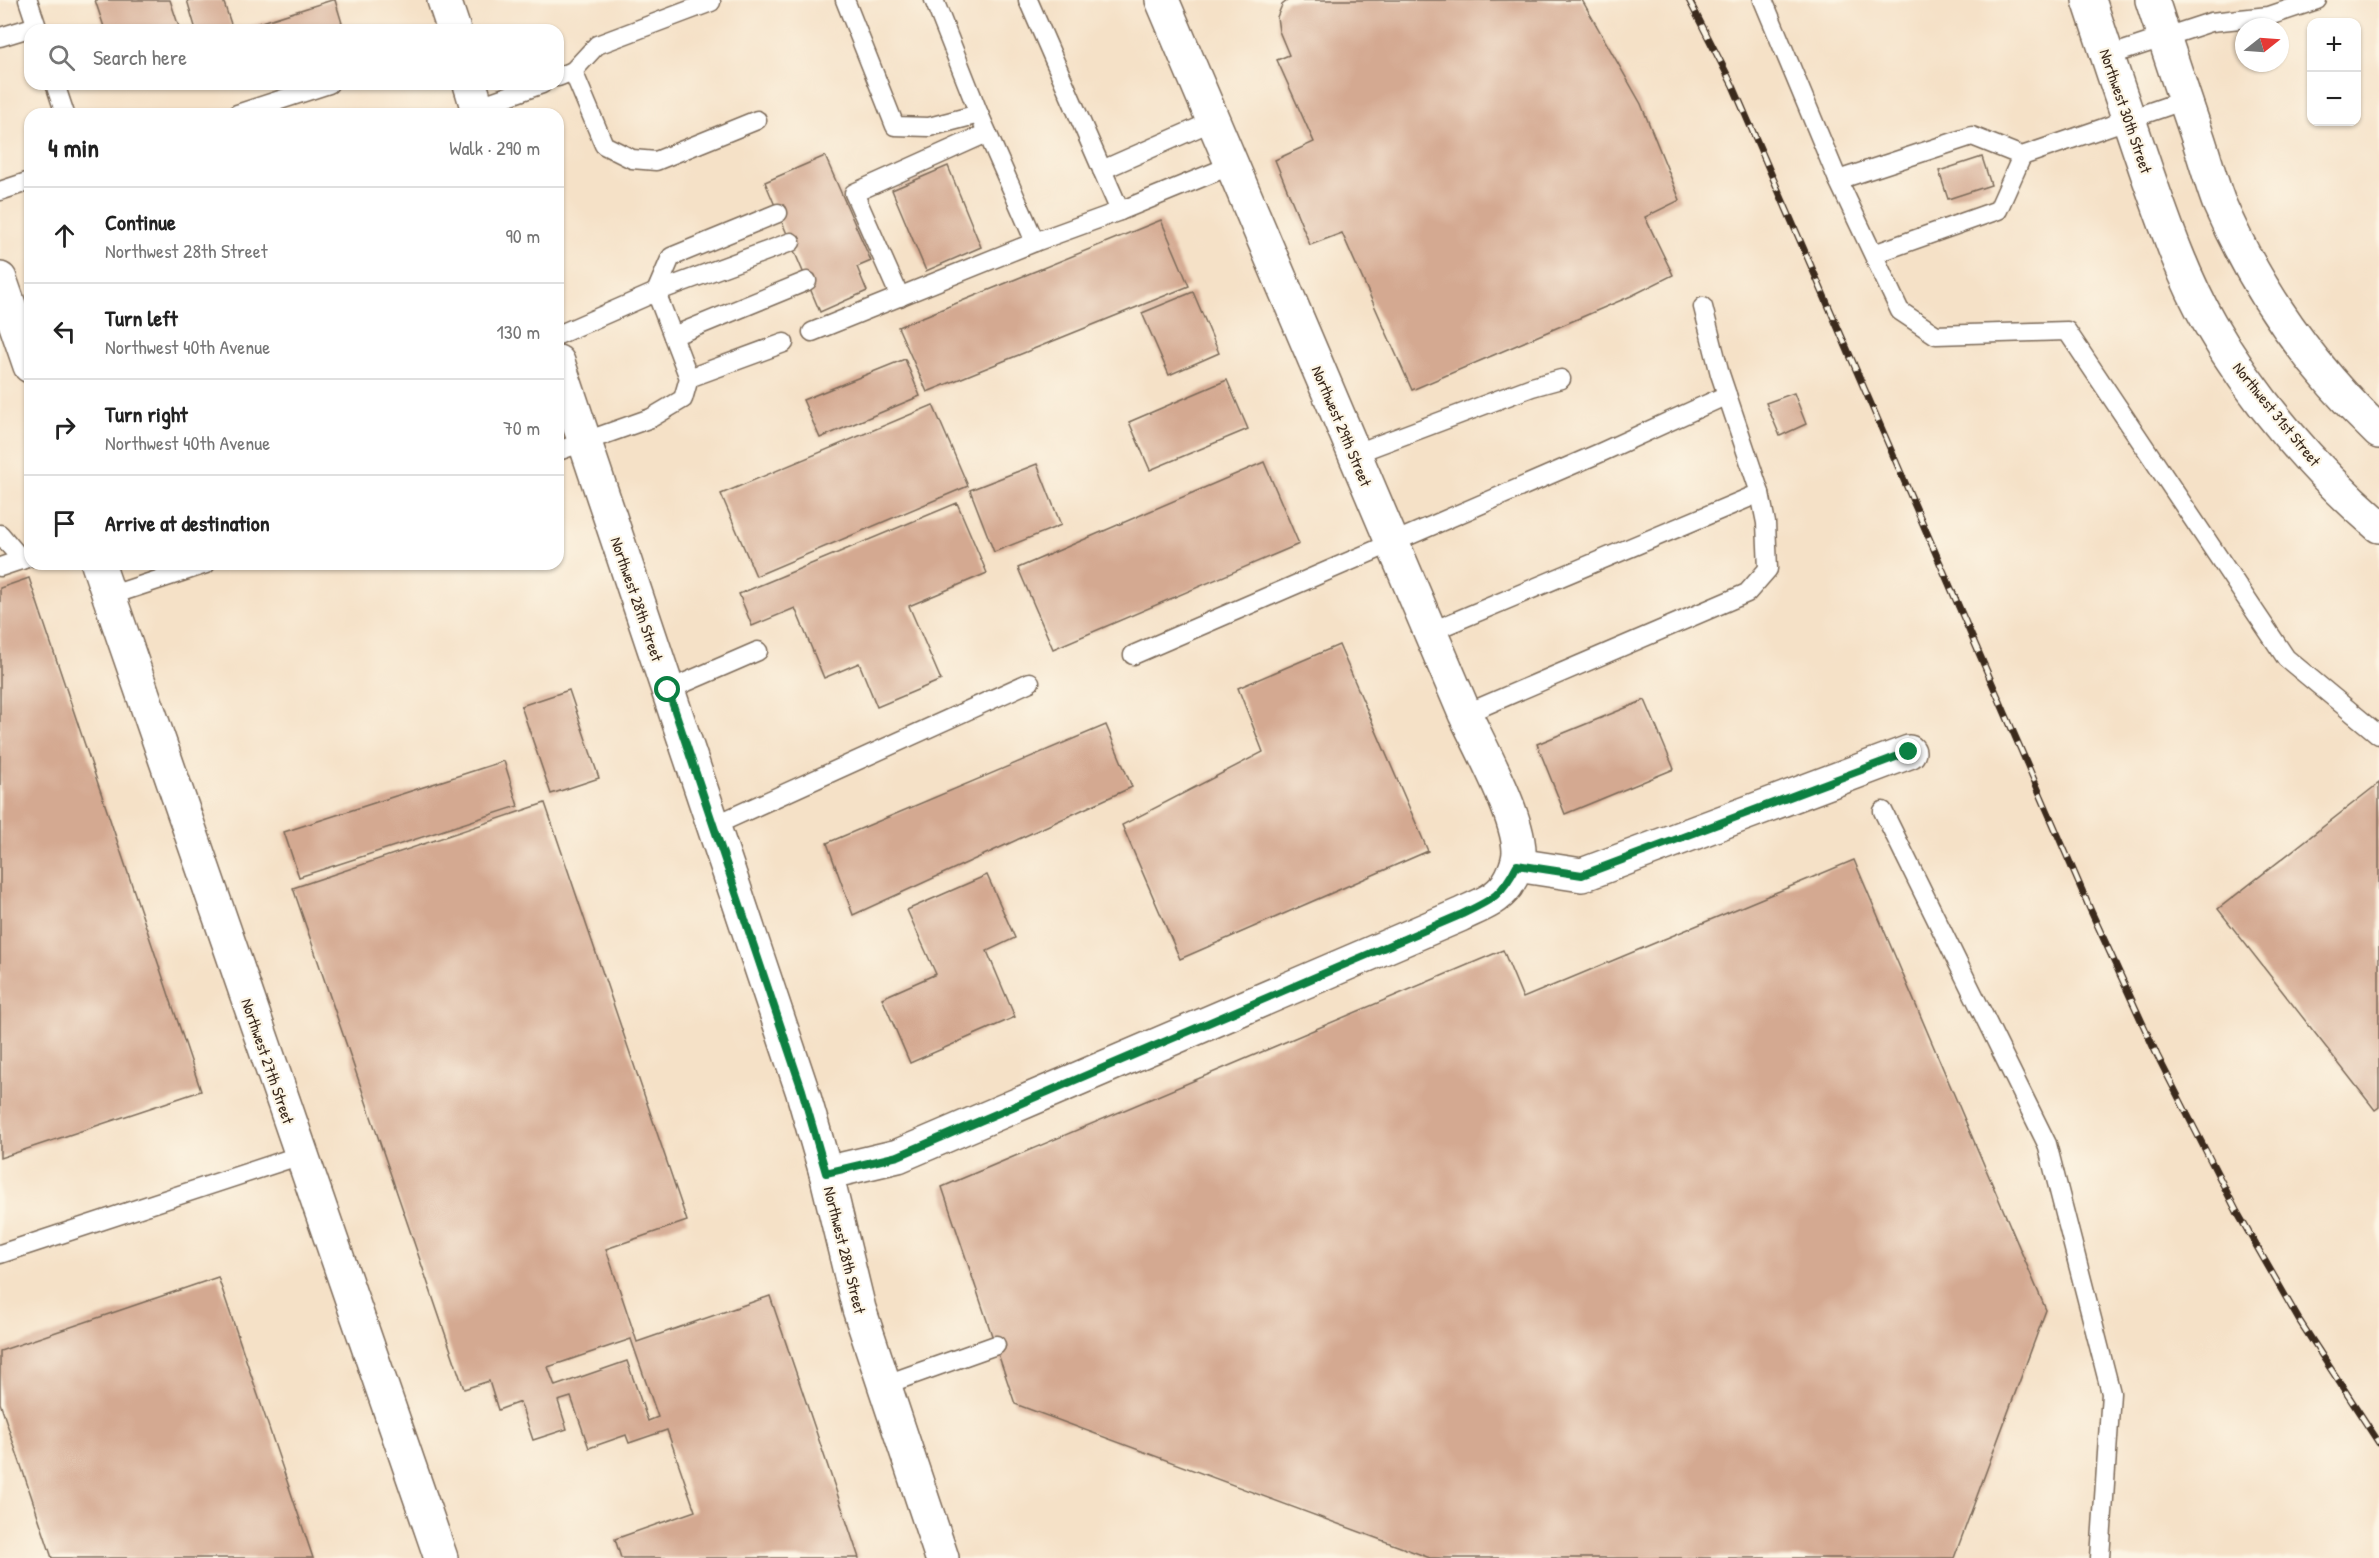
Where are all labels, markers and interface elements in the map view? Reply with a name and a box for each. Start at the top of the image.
north arrow [2235,18,2289,72]
map controls [2307,18,2361,126]
button: + [2307,18,2361,72]
search box [24,24,564,90]
icon: search [45,41,78,74]
text: Search here [93,42,187,72]
street label: Northwest 30th Street [2094,46,2158,176]
button: − [2307,72,2361,126]
text: 4 min [48,130,99,165]
text: Walk · 290 m [449,134,540,161]
text: Continue [105,207,176,237]
icon: ahead [48,219,81,252]
text: 90 m [506,222,540,249]
text: Northwest 28th Street [105,237,268,264]
text: Turn left [105,303,178,333]
icon: left [48,315,81,348]
text: 130 m [497,318,540,345]
text: Northwest 40th Avenue [105,333,270,360]
street label: Northwest 31st Street [2228,357,2326,471]
street label: Northwest 29th Street [1307,362,1378,490]
text: Turn right [105,399,188,429]
icon: right [48,411,81,444]
text: 70 m [503,414,540,441]
text: Northwest 40th Avenue [105,429,270,456]
icon: arrive [48,507,81,540]
text: Arrive at destination [105,508,270,538]
street label: Northwest 28th Street [605,534,669,665]
route start [654,676,680,702]
route end [1895,738,1921,764]
street label: Northwest 27th Street [236,995,300,1127]
street label: Northwest 28th Street [819,1184,872,1316]

